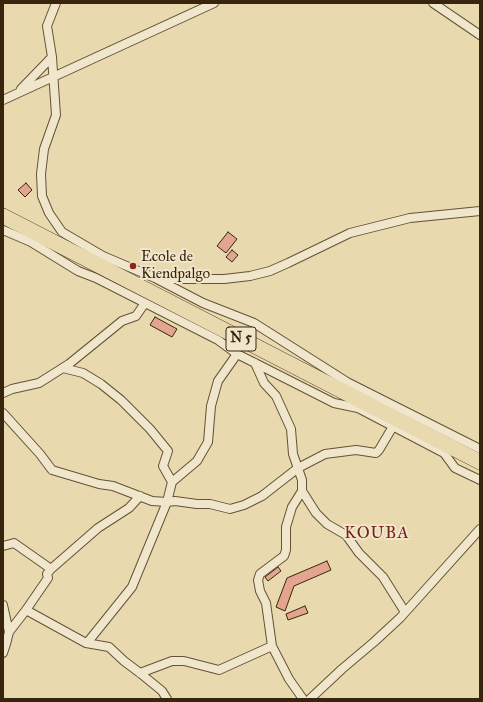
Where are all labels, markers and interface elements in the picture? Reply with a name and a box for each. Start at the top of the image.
place label: Ecole de Kiendpalgo [141,248,210,283]
marker: Ecole de Kiendpalgo [128,261,138,271]
road number: N 5 [226,327,256,351]
district label: KOUBA [344,524,410,544]

